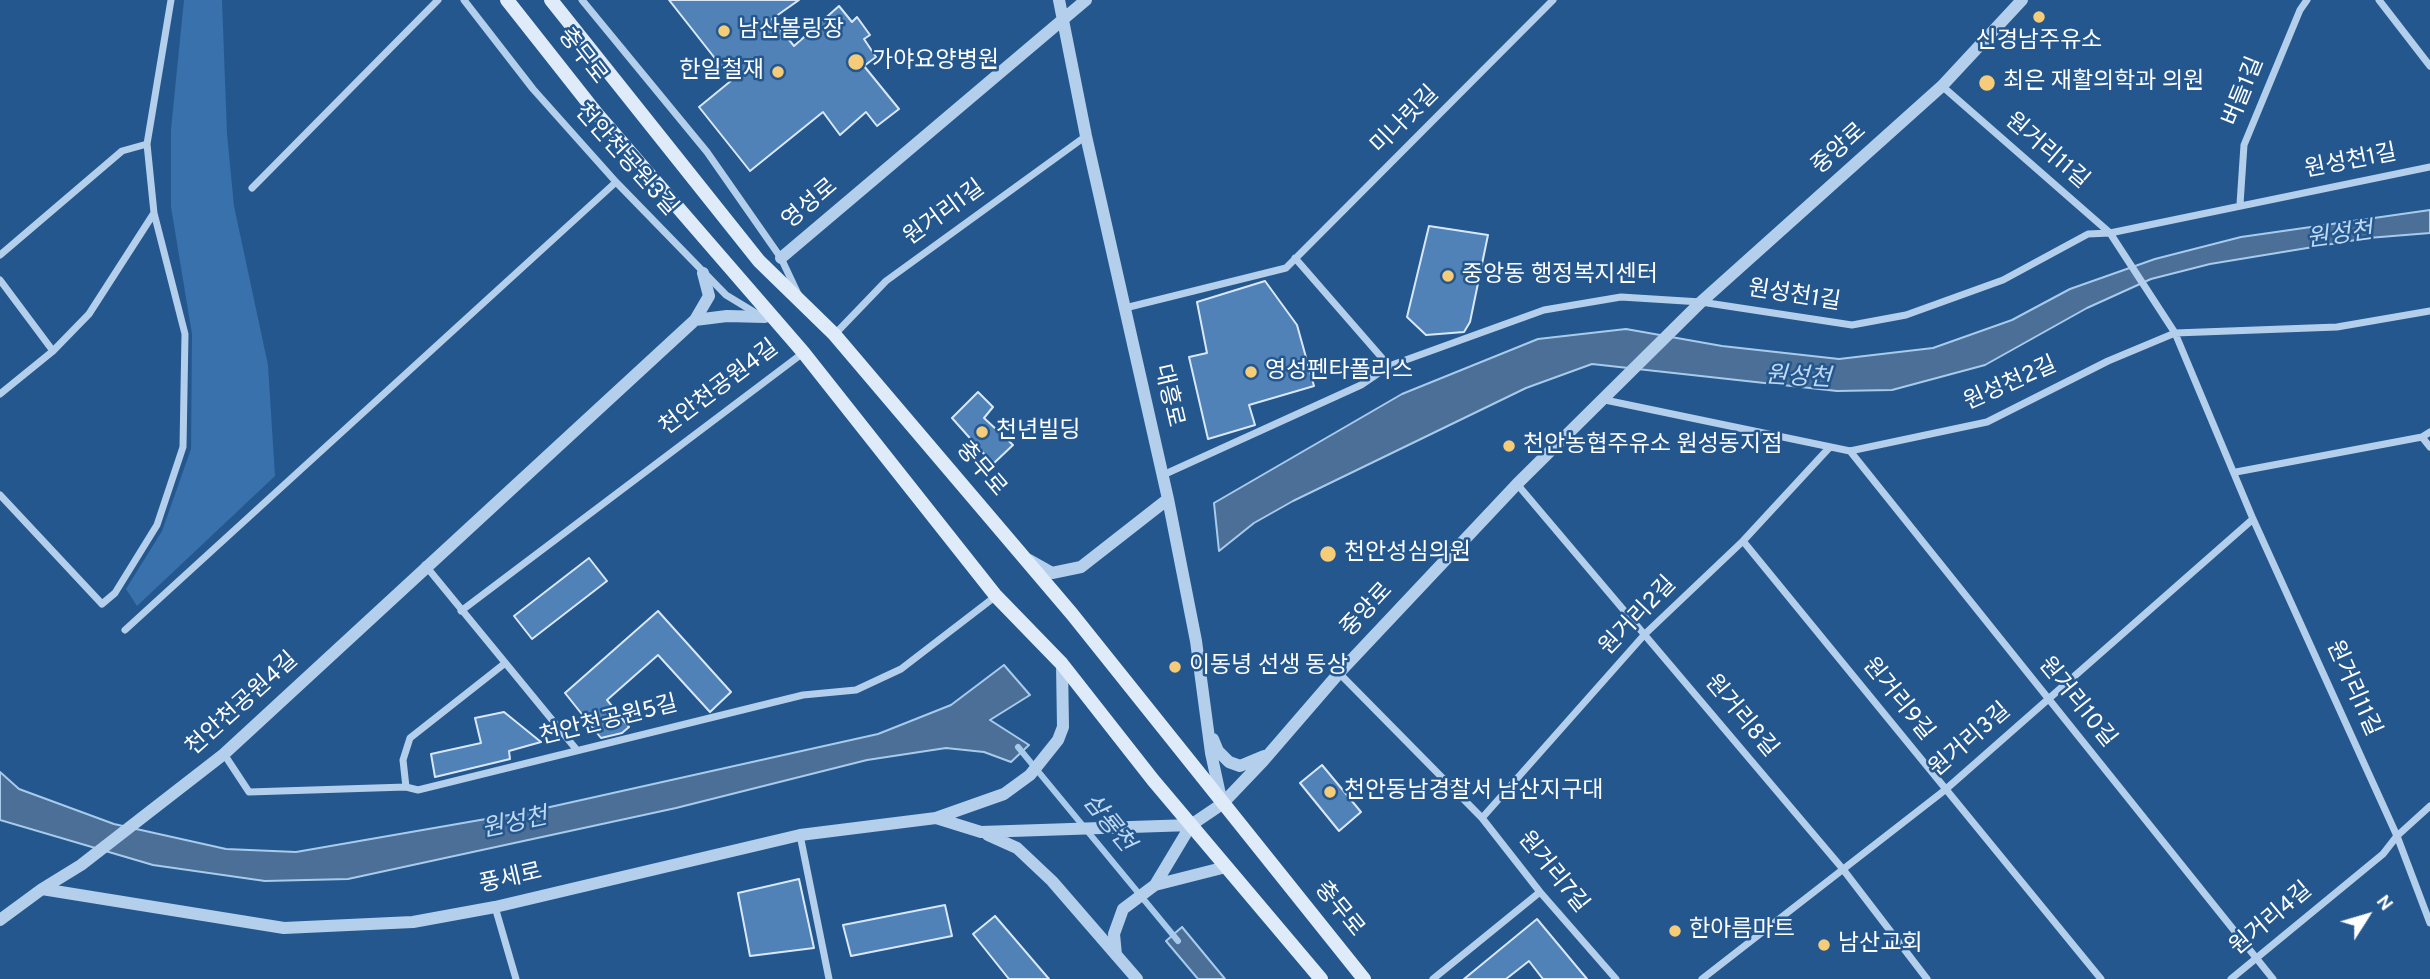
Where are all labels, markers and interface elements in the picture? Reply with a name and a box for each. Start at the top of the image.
marker: 신경남주유소 [2031,9,2047,25]
place label: 남산볼링장 [738,17,844,45]
street label: 충무로 [551,23,611,91]
marker: 남산볼링장 [716,23,732,39]
place label: 신경남주유소 [1976,28,2102,56]
place label: 가야요양병원 [872,48,999,76]
marker: 가야요양병원 [846,52,866,72]
street label: 버들1길 [2219,53,2271,131]
place label: 한일철재 [679,58,764,86]
marker: 한일철재 [770,64,786,80]
place label: 최은 재활의학과 의원 [2003,69,2204,97]
marker: 최은 재활의학과 의원 [1977,73,1997,93]
street label: 미나릿길 [1366,81,1446,161]
street label: 천안천공원3길 [568,99,682,223]
street label: 원거리11길 [1999,108,2093,196]
street label: 중앙로 [1807,119,1873,181]
street label: 원성천1길 [2303,141,2399,185]
street label: 영성로 [778,174,844,236]
street label: 원거리1길 [899,175,991,253]
water label: 원성천 [2305,218,2375,256]
place label: 중앙동 행정복지센터 [1462,262,1658,290]
marker: 중앙동 행정복지센터 [1440,268,1456,284]
street label: 원성천1길 [1746,276,1842,318]
street label: 천안천공원4길 [655,335,785,443]
street label: 원성천2길 [1960,352,2062,418]
place label: 영성펜타폴리스 [1265,358,1413,386]
street label: 대흥로 [1146,362,1188,430]
water label: 원성천 [1764,363,1832,395]
marker: 영성펜타폴리스 [1243,364,1259,380]
place label: 천년빌딩 [996,418,1081,446]
marker: 천년빌딩 [974,424,990,440]
place label: 천안농협주유소 원성동지점 [1523,432,1782,460]
street label: 충무로 [949,437,1011,503]
marker: 천안농협주유소 원성동지점 [1501,438,1517,454]
place label: 천안성심의원 [1344,540,1471,568]
marker: 천안성심의원 [1318,544,1338,564]
street label: 원거리2길 [1595,572,1683,662]
street label: 중앙로 [1336,578,1400,644]
street label: 원거리11길 [2319,637,2385,741]
street label: 천안천공원4길 [181,647,305,763]
street label: 원거리10길 [2031,652,2121,754]
place label: 이동녕 선생 동상 [1189,653,1348,681]
street label: 원거리9길 [1855,653,1939,747]
marker: 이동녕 선생 동상 [1167,659,1183,675]
street label: 원거리8길 [1698,670,1782,764]
street label: 천안천공원5길 [537,692,681,752]
street label: 원거리3길 [1925,698,2017,784]
place label: 천안동남경찰서 남산지구대 [1344,778,1603,806]
marker: 천안동남경찰서 남산지구대 [1322,784,1338,800]
water label: 삼룡천 [1075,789,1139,859]
water label: 원성천 [480,804,550,846]
street label: 원거리7길 [1511,827,1593,919]
street label: 풍세로 [477,859,545,901]
street label: 충무로 [1307,877,1369,943]
street label: 원거리4길 [2225,878,2319,962]
north arrow [2332,881,2402,951]
text: N [2370,891,2397,916]
place label: 한아름마트 [1689,917,1795,945]
marker: 한아름마트 [1667,923,1683,939]
place label: 남산교회 [1838,931,1923,959]
marker: 남산교회 [1816,937,1832,953]

